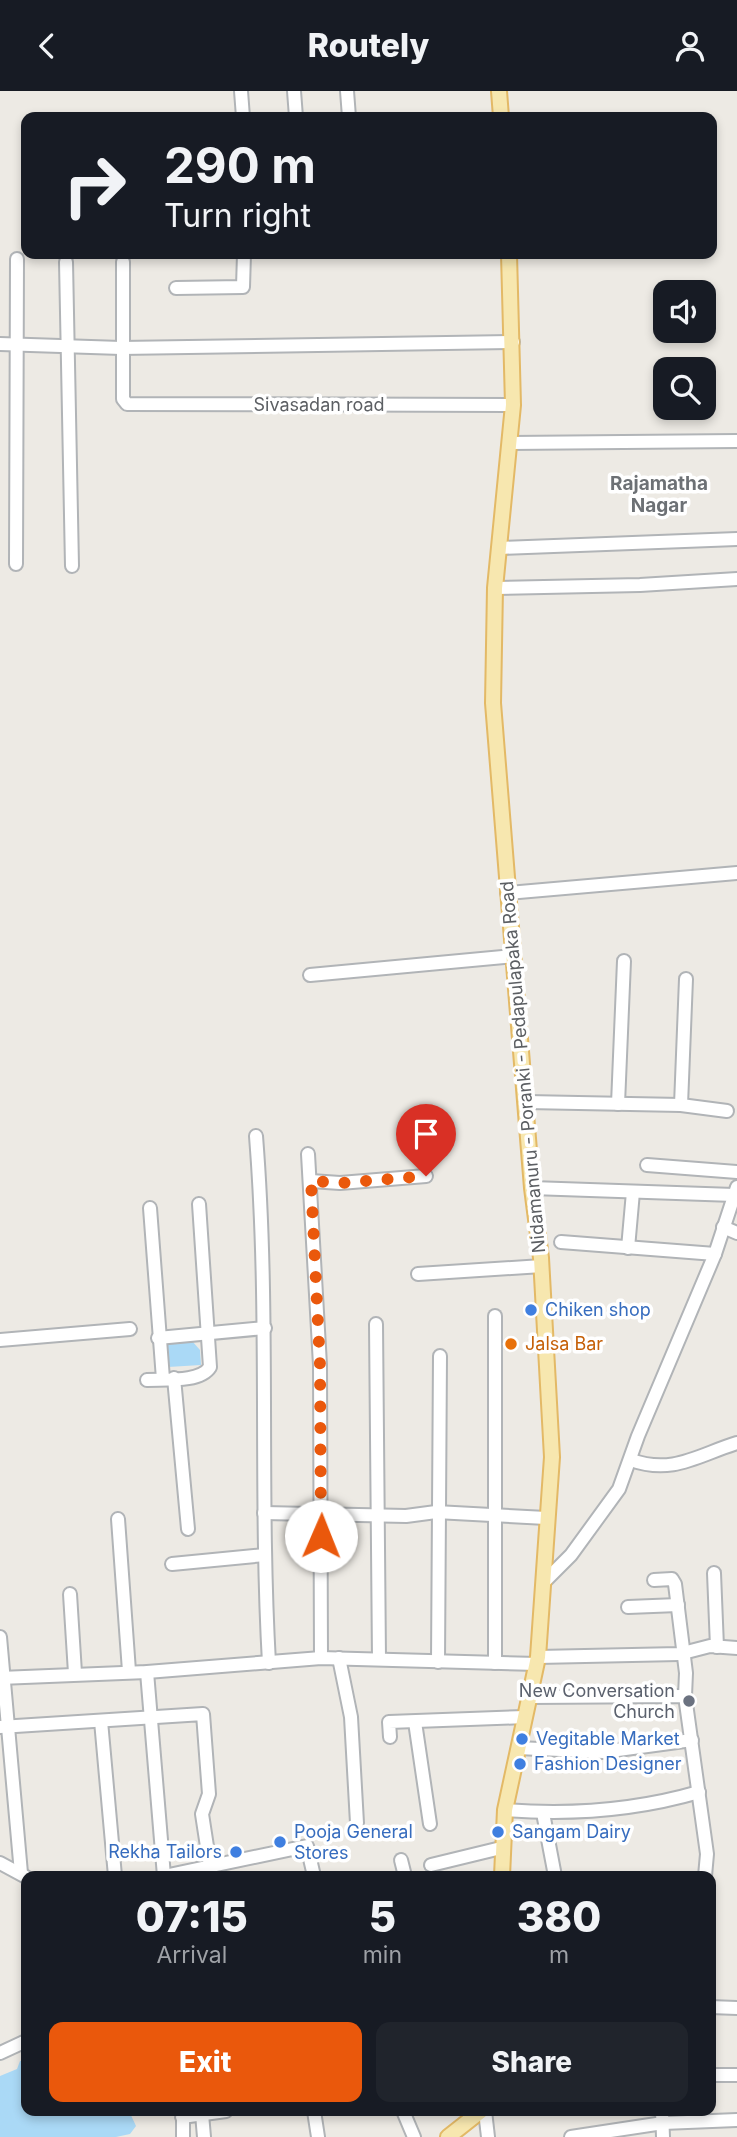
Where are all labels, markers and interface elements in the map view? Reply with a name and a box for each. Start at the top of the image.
text: Routely [308,26,429,65]
icon: back [28,27,66,65]
icon: person [671,27,709,65]
text: 290 m [164,136,316,195]
icon: right [49,140,140,231]
text: Turn right [164,196,311,235]
map controls [653,280,716,420]
button: sound [653,280,716,343]
button: search [653,357,716,420]
street label: Sivasadan road [253,394,385,415]
district label: Rajamatha Nagar [610,472,708,517]
street label: Nidamanuru - Poranki - Pedapulapaka Road [496,880,549,1254]
pin [396,1104,456,1176]
icon: arrive [407,1115,445,1153]
place label: Chiken shop [545,1299,651,1320]
marker: Chiken shop [523,1302,539,1318]
place label: Jalsa Bar [525,1333,603,1354]
marker: Jalsa Bar [503,1336,519,1352]
position arrow [284,1499,358,1573]
place label: New Conversation Church [519,1680,675,1722]
marker: New Conversation Church [681,1693,697,1709]
place label: Vegitable Market [536,1728,680,1749]
marker: Vegitable Market [514,1731,530,1747]
place label: Fashion Designer [534,1753,682,1774]
marker: Fashion Designer [512,1756,528,1772]
place label: Pooja General Stores [294,1821,413,1863]
place label: Sangam Dairy [512,1821,631,1842]
marker: Sangam Dairy [490,1824,506,1840]
marker: Pooja General Stores [272,1834,288,1850]
place label: Rekha Tailors [108,1841,222,1862]
marker: Rekha Tailors [228,1844,244,1860]
text: 07:15 [136,1891,248,1942]
text: 5 [369,1891,396,1942]
text: 380 [517,1891,601,1942]
text: Arrival [156,1941,227,1969]
text: min [363,1941,402,1969]
text: m [549,1941,569,1969]
button: Exit [49,2022,362,2102]
button: Share [376,2022,688,2102]

